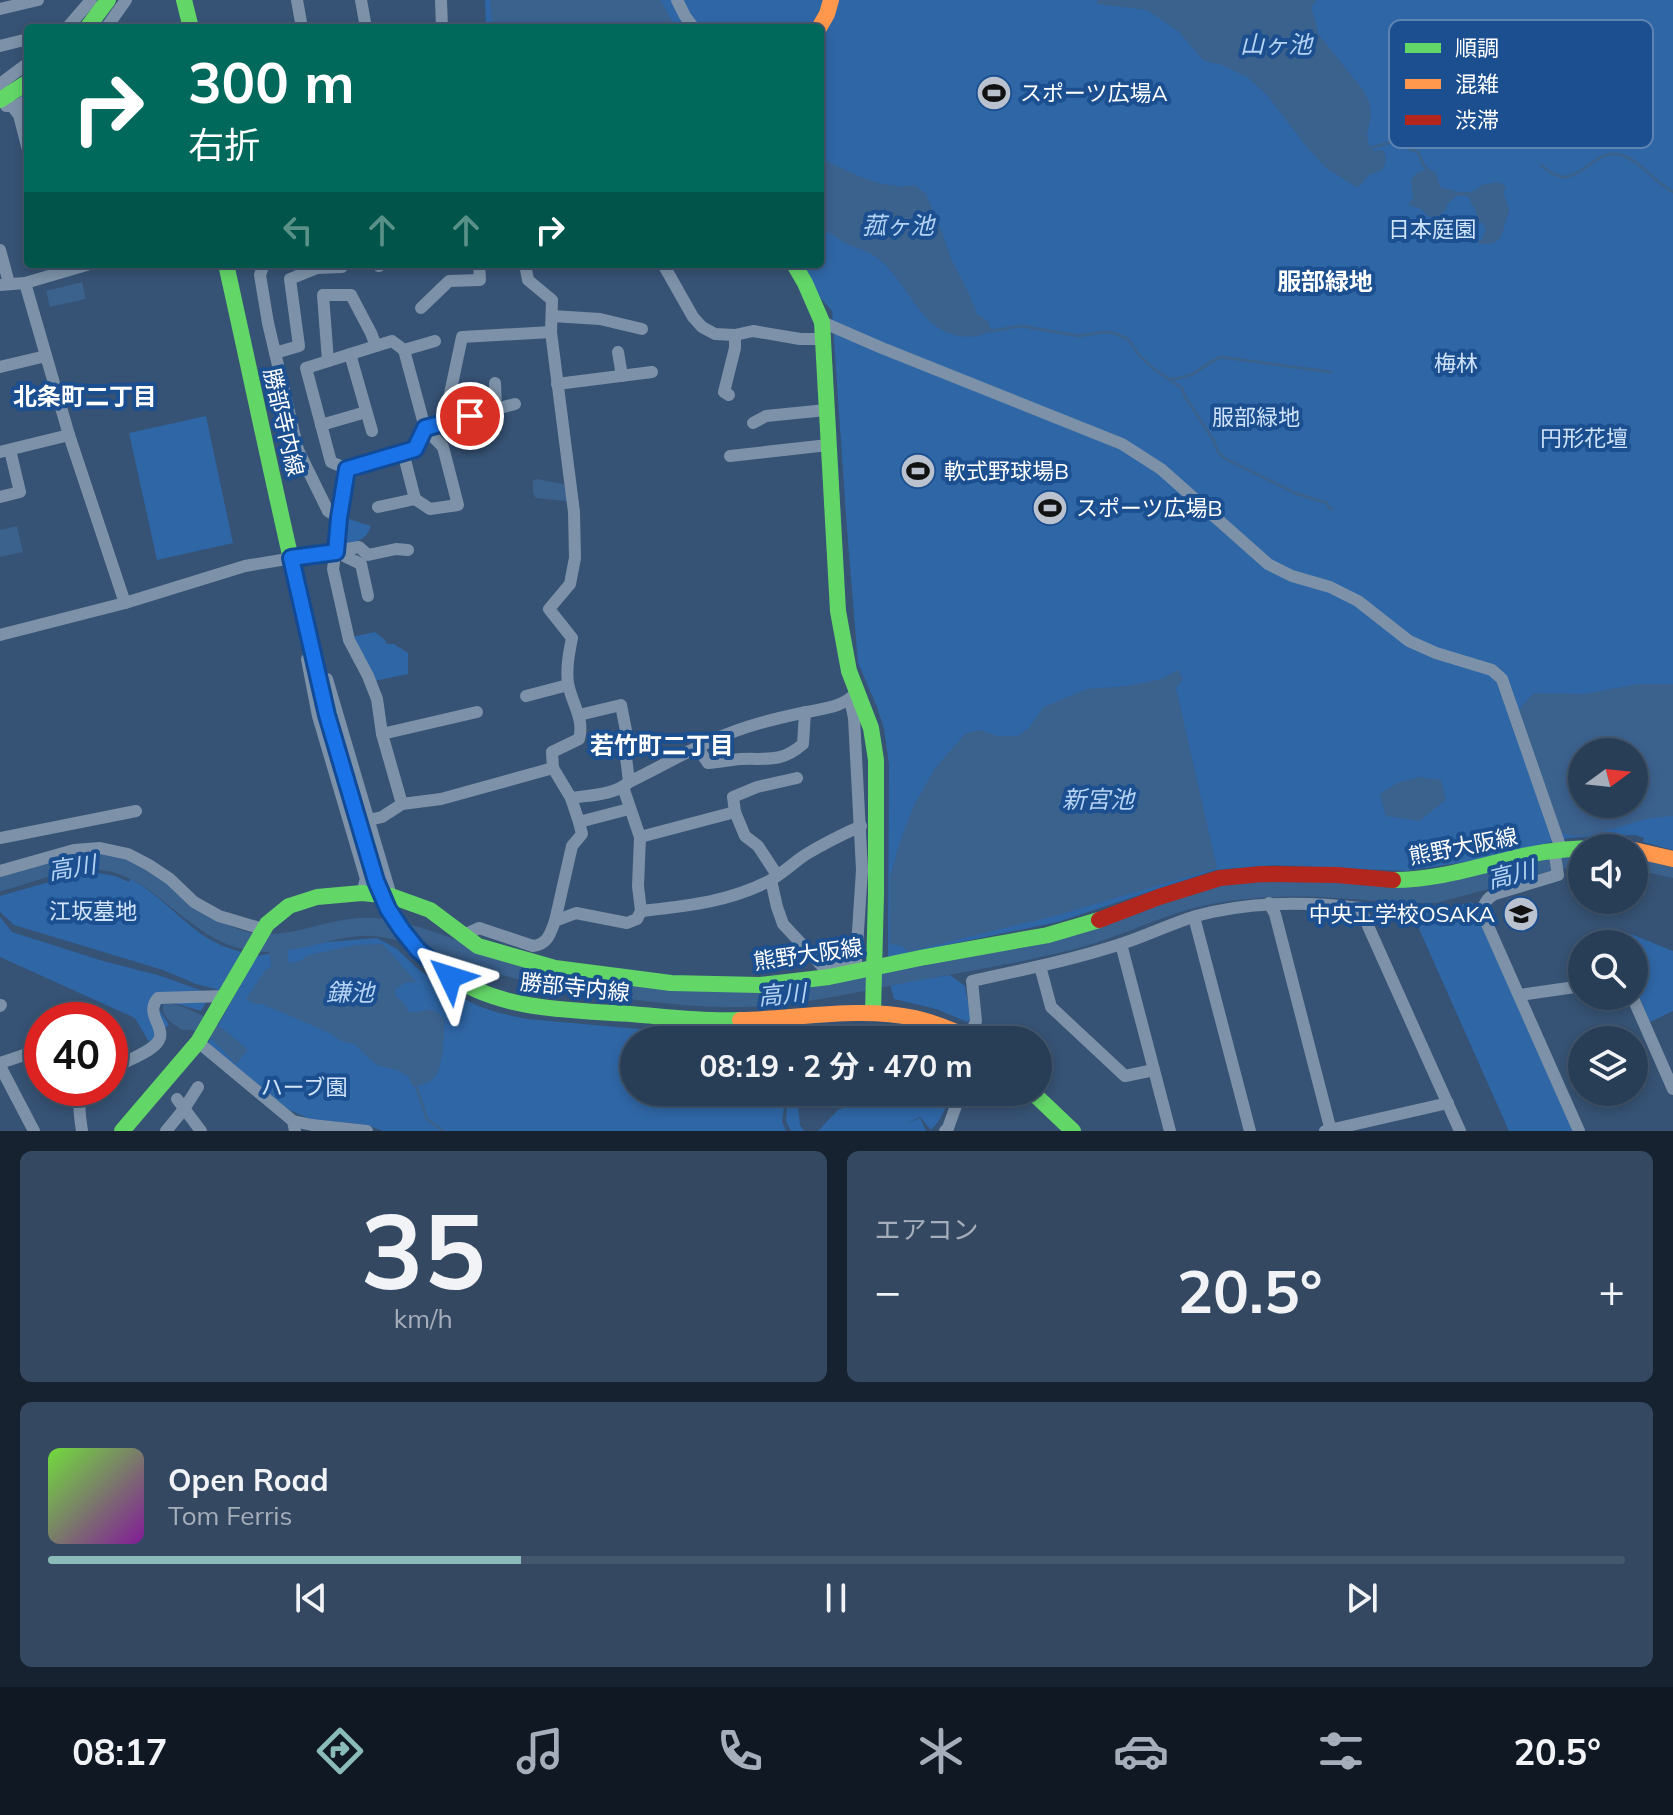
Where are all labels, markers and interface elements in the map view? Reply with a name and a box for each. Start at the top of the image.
legend [1389,20,1653,148]
water label: 山ヶ池 [1240,29,1314,59]
text: 順調 [1455,34,1499,62]
text: 300 m [188,47,355,117]
icon: right [56,56,160,160]
text: 混雑 [1455,70,1499,98]
sports icon: スポーツ広場A [975,74,1013,112]
place label: スポーツ広場A [1020,79,1168,107]
text: 渋滞 [1455,106,1499,134]
text: 右折 [188,122,260,167]
icon: left [276,208,320,252]
icon: ahead [360,208,404,252]
icon: ahead [444,208,488,252]
icon: right [528,208,572,252]
water label: 菰ヶ池 [862,210,936,240]
park label: 日本庭園 [1388,215,1476,243]
district label: 服部緑地 [1277,266,1373,296]
park label: 梅林 [1434,349,1478,377]
street label: 勝部寺内線 [258,365,310,479]
district label: 北条町二丁目 [13,381,157,411]
pin [436,382,504,450]
icon: arrive [448,394,492,438]
park label: 服部緑地 [1212,403,1300,431]
park label: 円形花壇 [1540,424,1628,452]
sports icon: 軟式野球場B [899,452,937,490]
place label: 軟式野球場B [944,457,1069,485]
sports icon: スポーツ広場B [1031,489,1069,527]
place label: スポーツ広場B [1076,494,1223,522]
district label: 若竹町二丁目 [590,730,734,760]
north arrow [1568,738,1648,818]
map controls [1568,738,1648,1106]
water label: 新宮池 [1062,784,1136,814]
street label: 熊野大阪線 [1406,822,1520,870]
button: sound [1568,834,1648,914]
water label: 高川 [46,848,101,886]
water label: 高川 [1484,853,1541,894]
school or university icon: 中央工学校OSAKA [1502,895,1540,933]
park label: 江坂墓地 [49,897,137,925]
place label: 中央工学校OSAKA [1309,900,1495,928]
button: search [1568,930,1648,1010]
street label: 熊野大阪線 [752,932,864,976]
position arrow [408,935,492,1019]
street label: 勝部寺内線 [519,967,631,1007]
water label: 鎌池 [326,977,376,1007]
water label: 高川 [757,977,810,1011]
speed limit sign: 40 [24,1002,128,1106]
button: layers [1568,1026,1648,1106]
text: 08:19 · 2 分 · 470 m [700,1047,972,1085]
park label: ハーブ園 [261,1073,347,1101]
text: 35 [361,1184,486,1315]
text: エアコン [875,1213,979,1246]
text: 20.5° [1177,1253,1323,1328]
text: − [875,1263,901,1318]
text: + [1599,1263,1625,1318]
text: km/h [394,1302,453,1335]
text: Open Road [168,1461,329,1499]
text: Tom Ferris [168,1499,292,1532]
icon: previous [289,1576,333,1620]
icon: pause [814,1576,858,1620]
icon: next [1340,1576,1384,1620]
icon: directions [312,1723,368,1779]
icon: music [512,1723,568,1779]
icon: phone [712,1723,768,1779]
icon: climate [913,1723,969,1779]
icon: car [1113,1723,1169,1779]
icon: filters [1313,1723,1369,1779]
text: 08:17 [72,1729,167,1774]
text: 20.5° [1513,1729,1601,1774]

